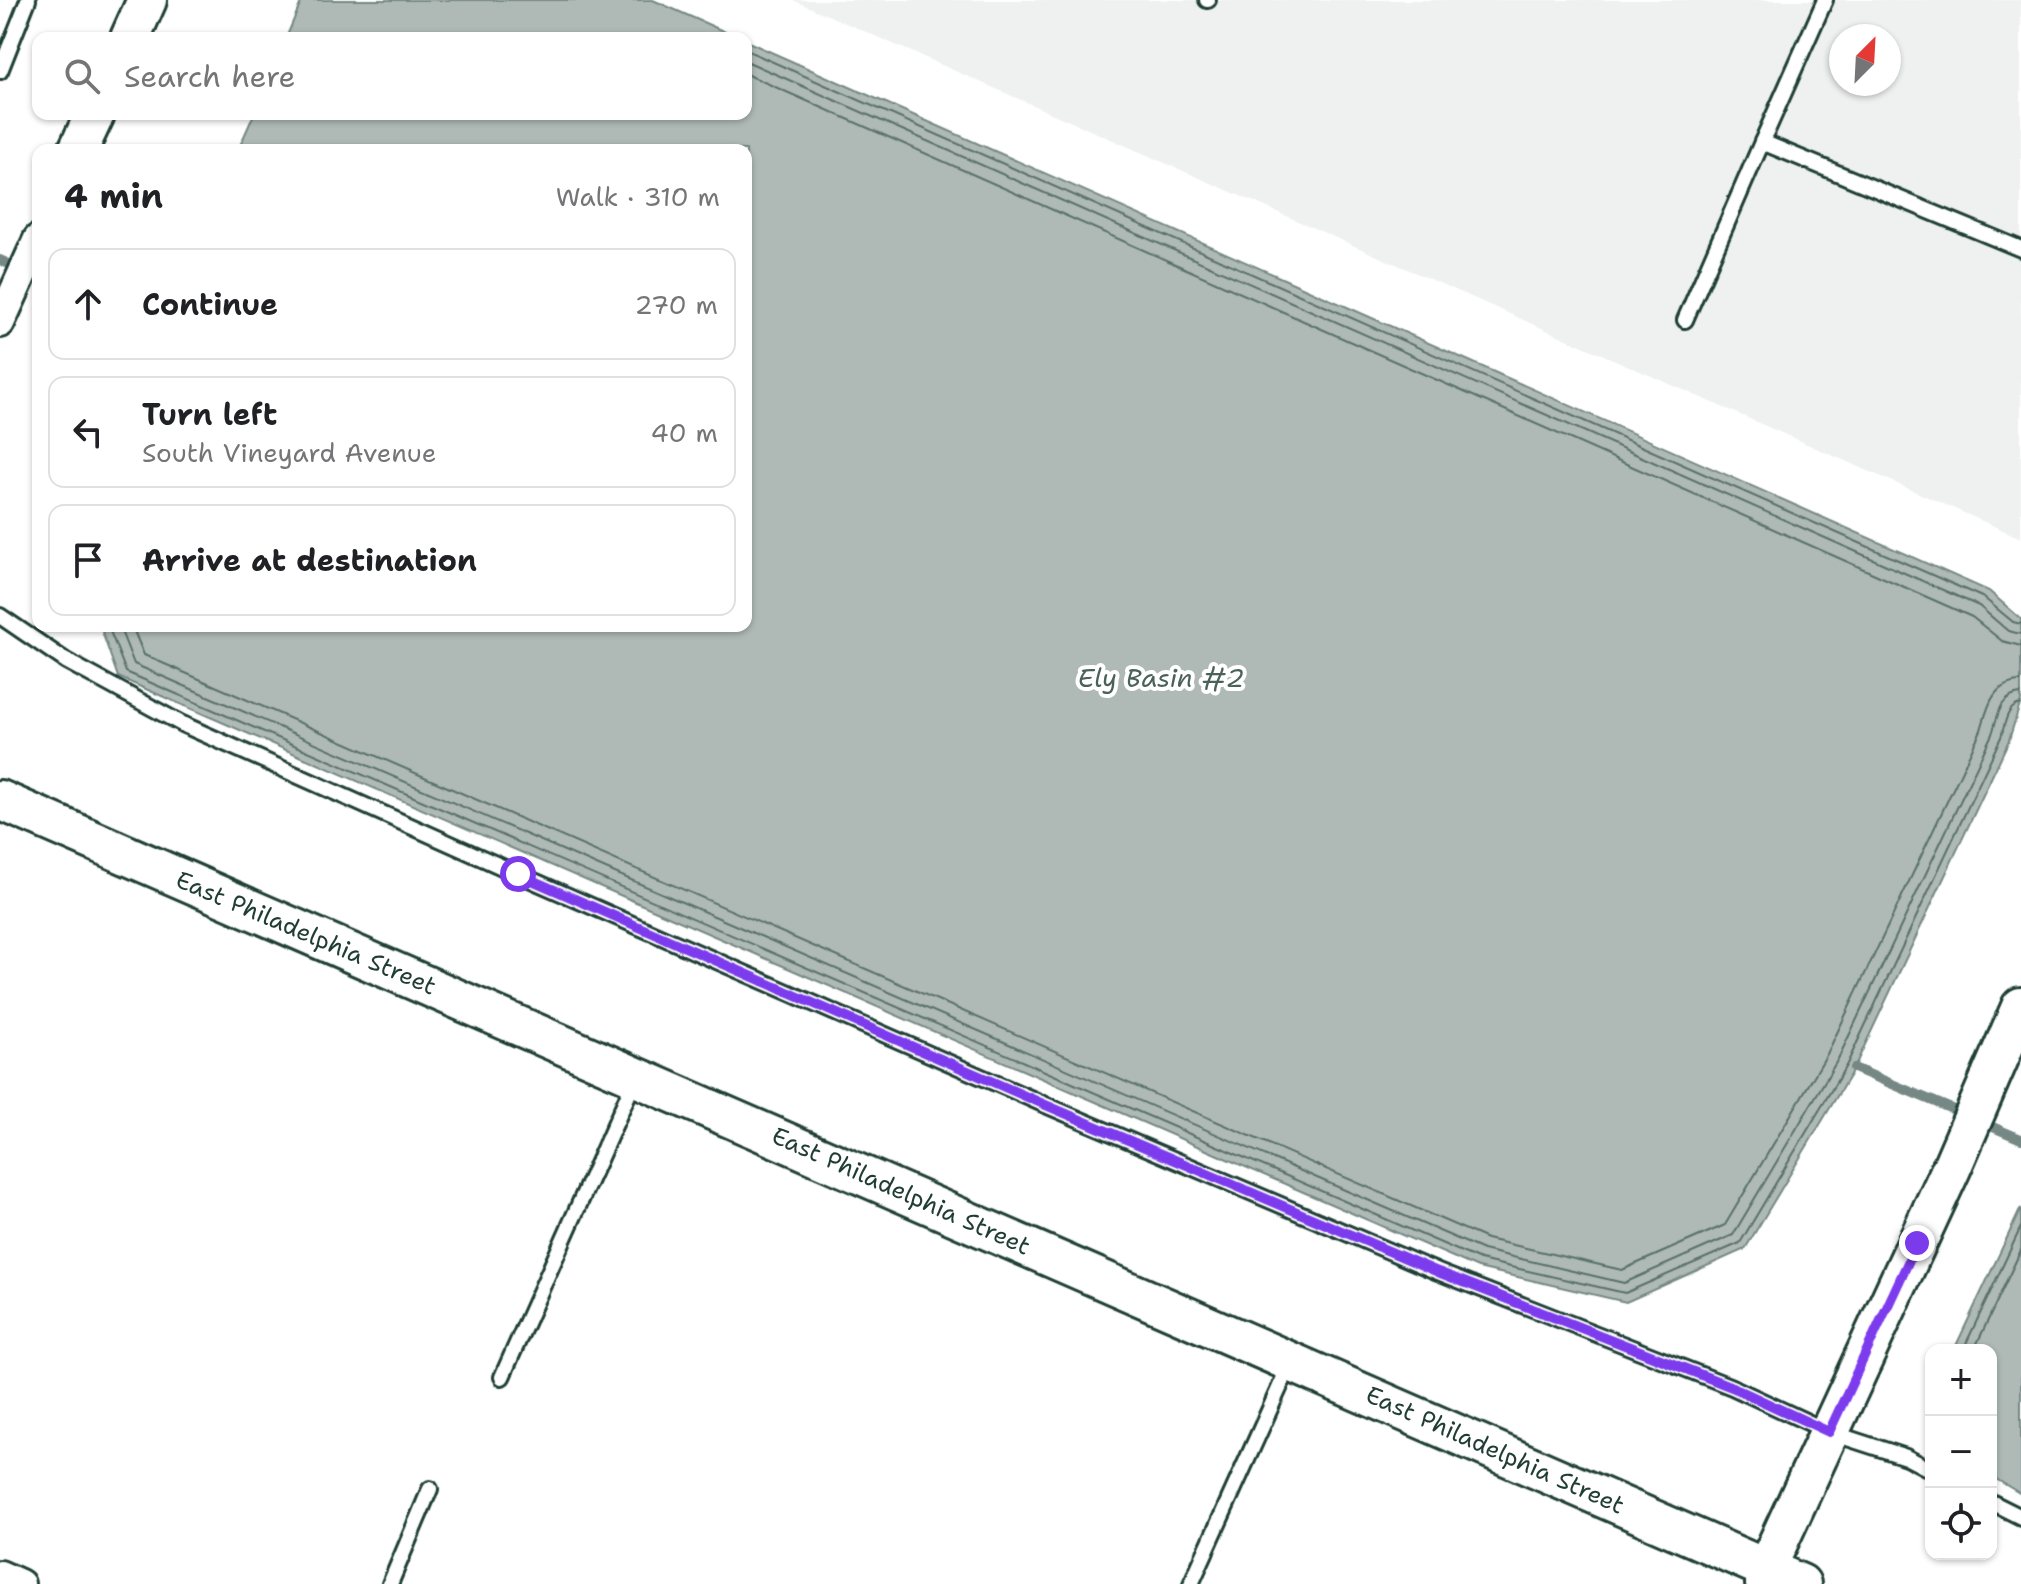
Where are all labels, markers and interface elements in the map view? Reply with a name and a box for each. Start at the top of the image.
north arrow [1829,24,1901,96]
search box [32,32,752,120]
icon: search [60,54,104,98]
text: Search here [124,56,295,97]
text: 4 min [64,173,163,219]
text: Walk · 310 m [556,179,720,214]
icon: ahead [66,282,110,326]
text: Continue [142,284,278,325]
text: 270 m [635,287,718,322]
text: Turn left [142,394,277,435]
icon: left [66,410,110,454]
text: 40 m [651,415,718,450]
text: South Vineyard Avenue [142,435,436,470]
icon: arrive [66,538,110,582]
text: Arrive at destination [142,540,477,581]
water label: Ely Basin #2 [1078,660,1244,695]
route start [500,856,536,892]
street label: East Philadelphia Street [171,864,441,1002]
street label: East Philadelphia Street [767,1119,1035,1263]
route end [1899,1225,1935,1261]
map controls [1925,1344,1997,1560]
button: + [1925,1344,1997,1416]
street label: East Philadelphia Street [1361,1378,1629,1522]
button: − [1925,1416,1997,1488]
button: locate [1925,1488,1997,1560]

